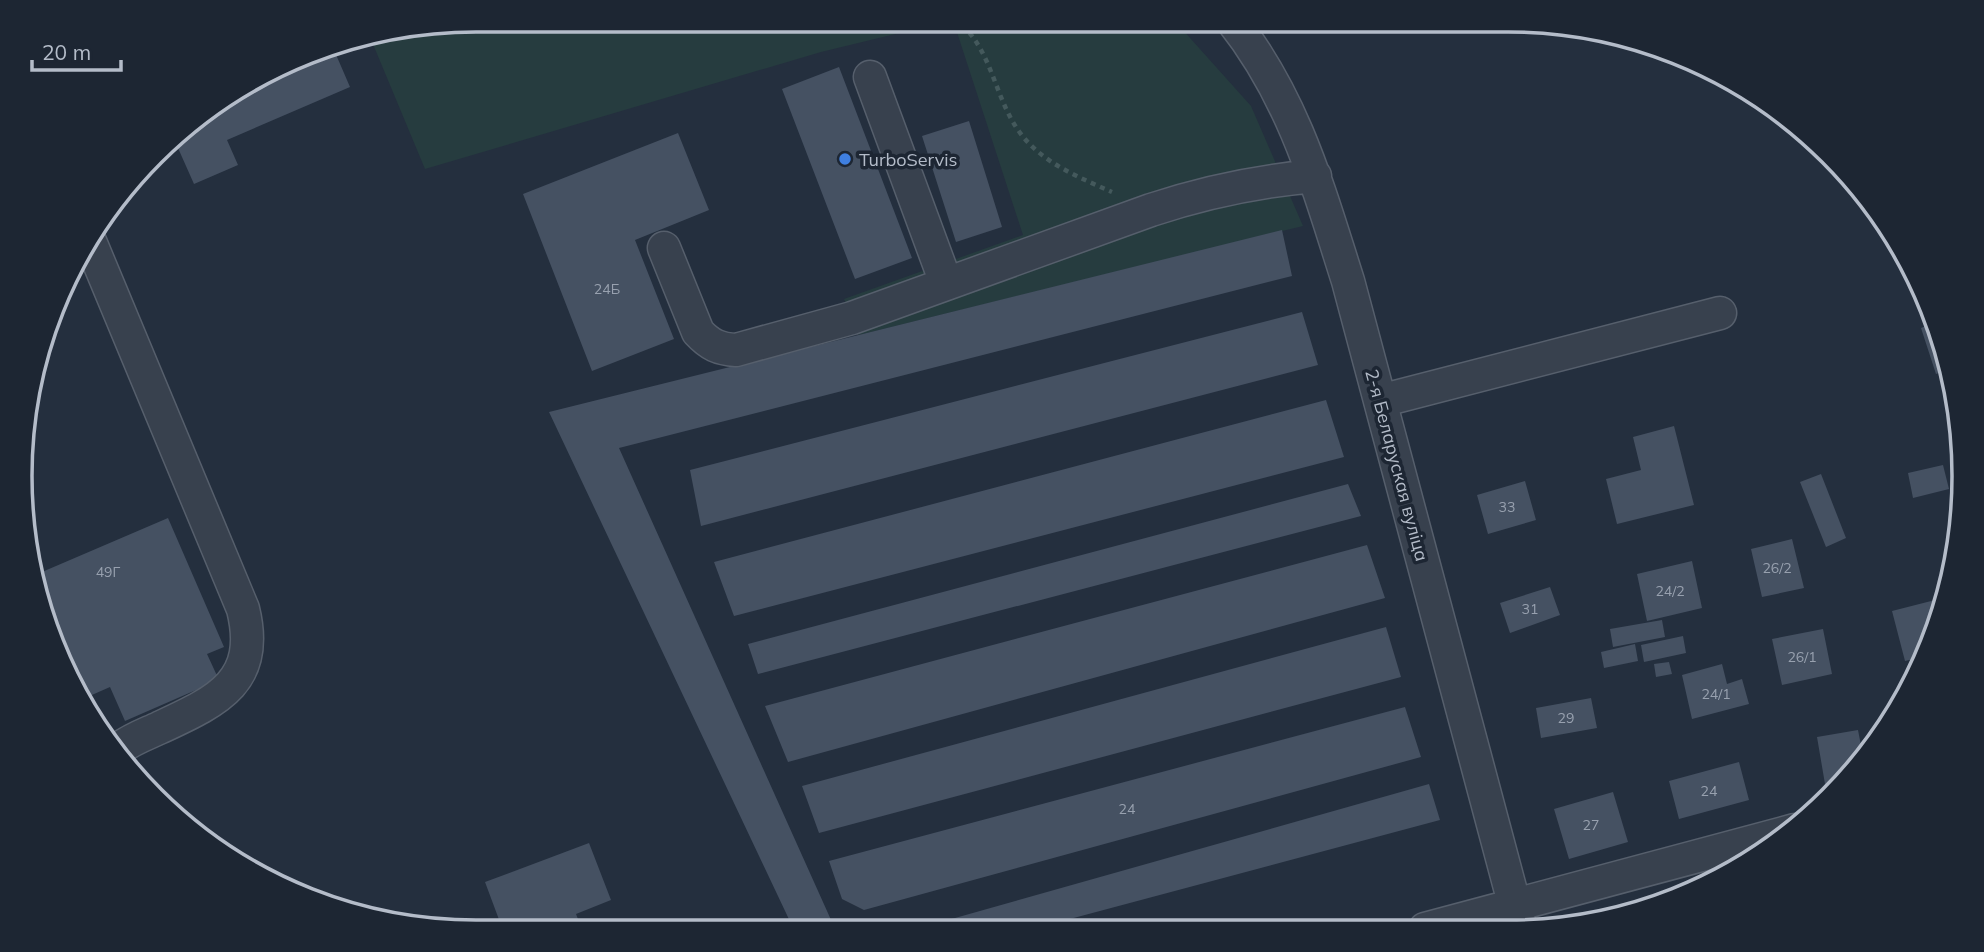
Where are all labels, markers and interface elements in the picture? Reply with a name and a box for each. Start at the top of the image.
scale bar [32,28,121,72]
text: 20 m [42,39,91,65]
place label: TurboServis [859,148,957,171]
marker: TurboServis [837,151,853,167]
house number: 24Б [594,280,620,298]
street label: 2-я Беларуская вуліца [1360,366,1434,564]
house number: 33 [1499,498,1515,516]
house number: 26/2 [1762,559,1792,577]
house number: 49Г [96,563,121,581]
house number: 24/2 [1655,582,1685,600]
house number: 31 [1522,600,1538,618]
house number: 26/1 [1787,648,1817,666]
house number: 24/1 [1701,685,1731,703]
house number: 29 [1558,709,1574,727]
house number: 24 [1701,782,1718,800]
house number: 24 [1119,800,1136,818]
house number: 27 [1583,816,1599,834]

